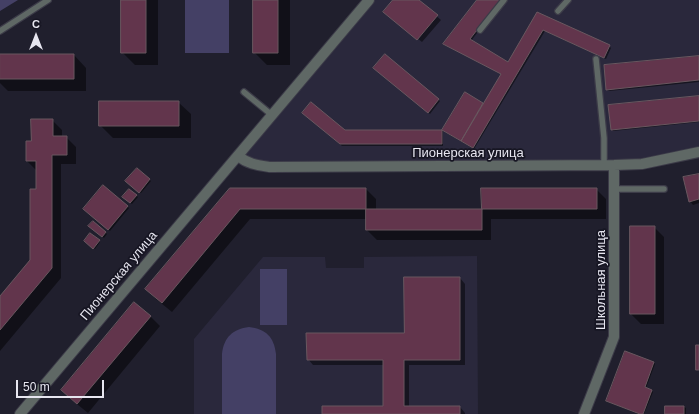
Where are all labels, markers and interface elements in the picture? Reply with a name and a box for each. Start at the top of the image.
north arrow [16,16,56,56]
text: С [32,18,40,30]
street label: Пионерская улица [412,145,524,161]
street label: Пионерская улица [77,228,161,324]
street label: Школьная улица [593,230,609,330]
scale bar [18,372,106,398]
text: 50 m [23,380,50,394]

